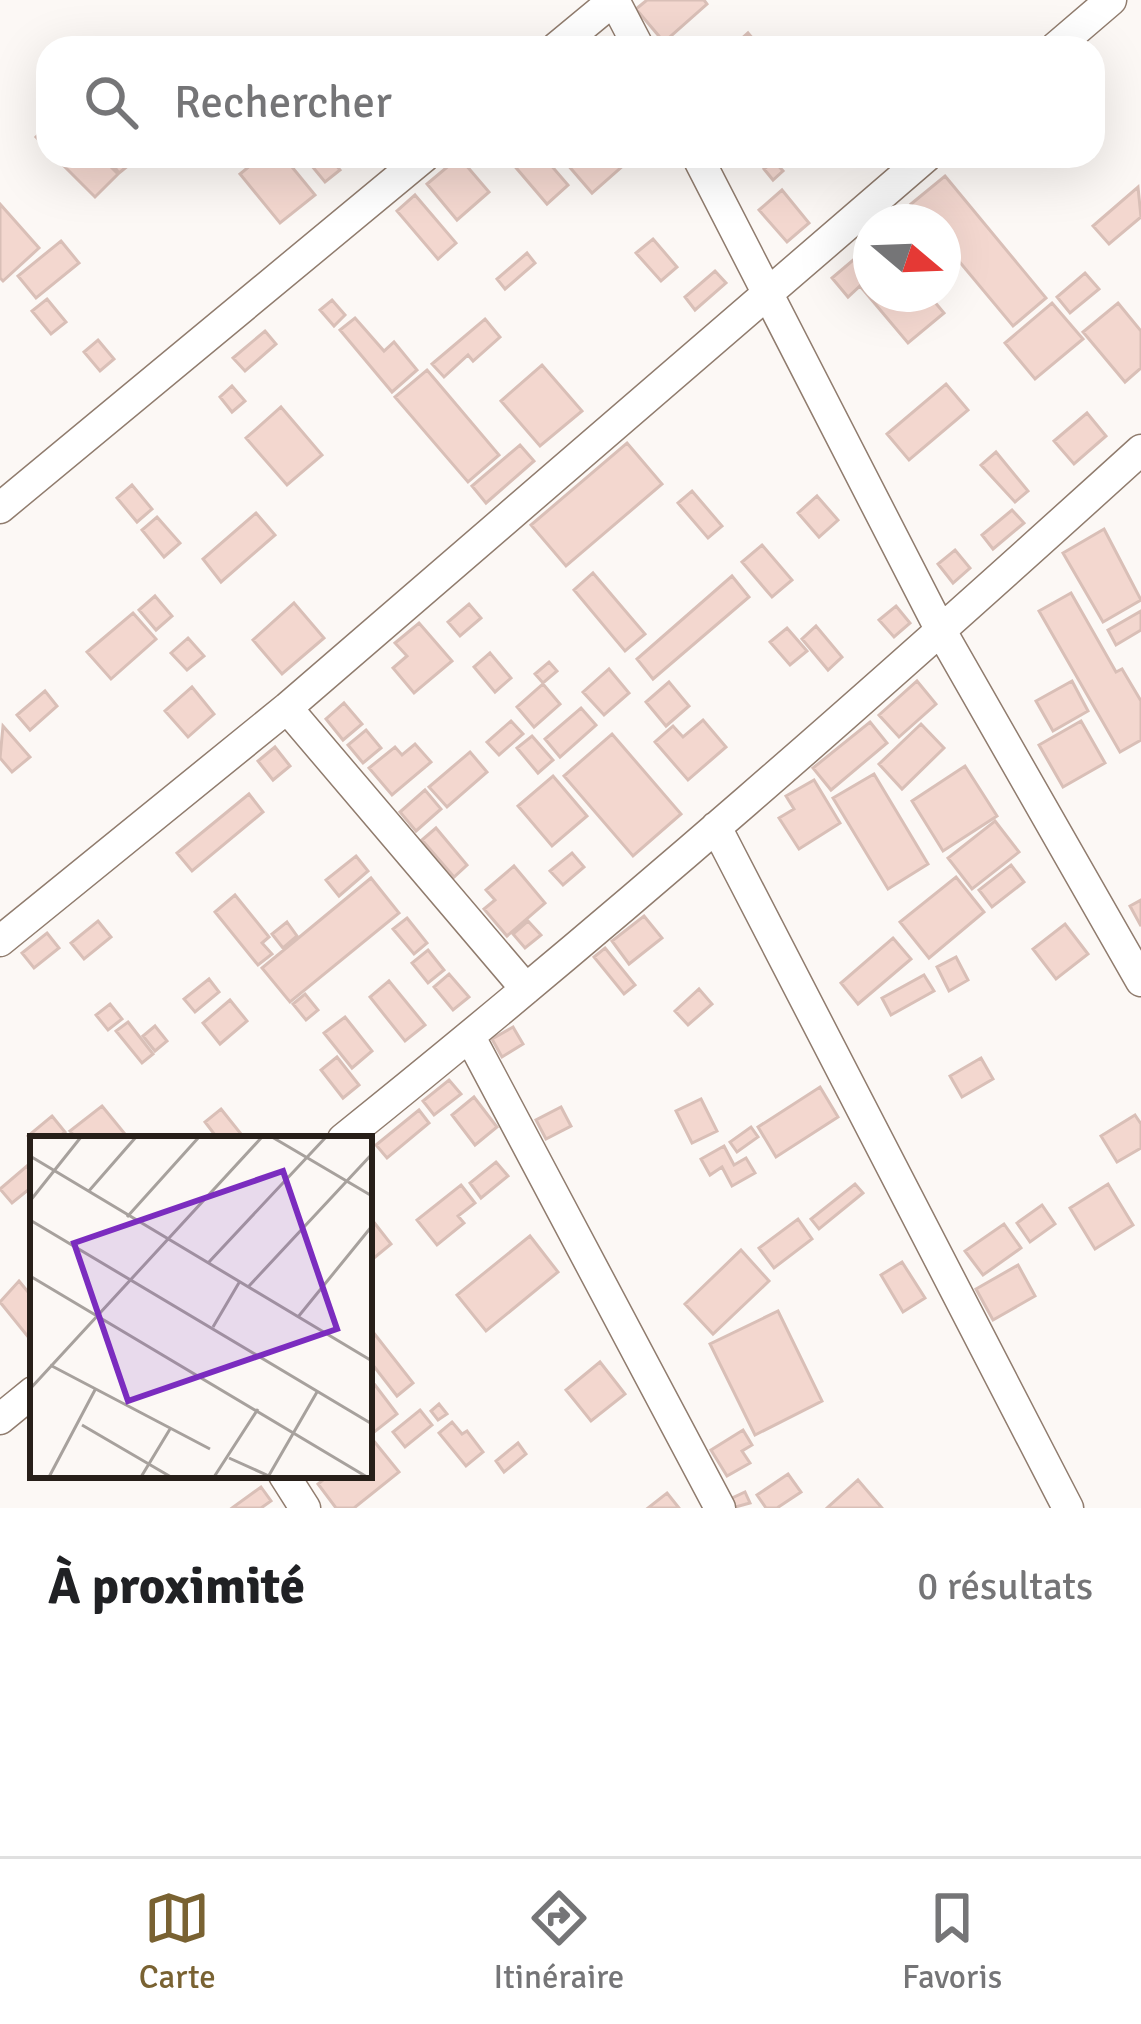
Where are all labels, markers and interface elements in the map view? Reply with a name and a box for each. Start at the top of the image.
search box [36,36,1105,168]
icon: search [78,69,144,135]
text: Rechercher [174,75,392,130]
north arrow [853,204,961,312]
inset map [30,1136,372,1478]
text: À proximité [48,1555,305,1618]
text: 0 résultats [917,1562,1093,1610]
tab: Carte [139,1885,216,1998]
tab: Itinéraire [494,1885,624,1998]
tab: Favoris [902,1885,1002,1998]

